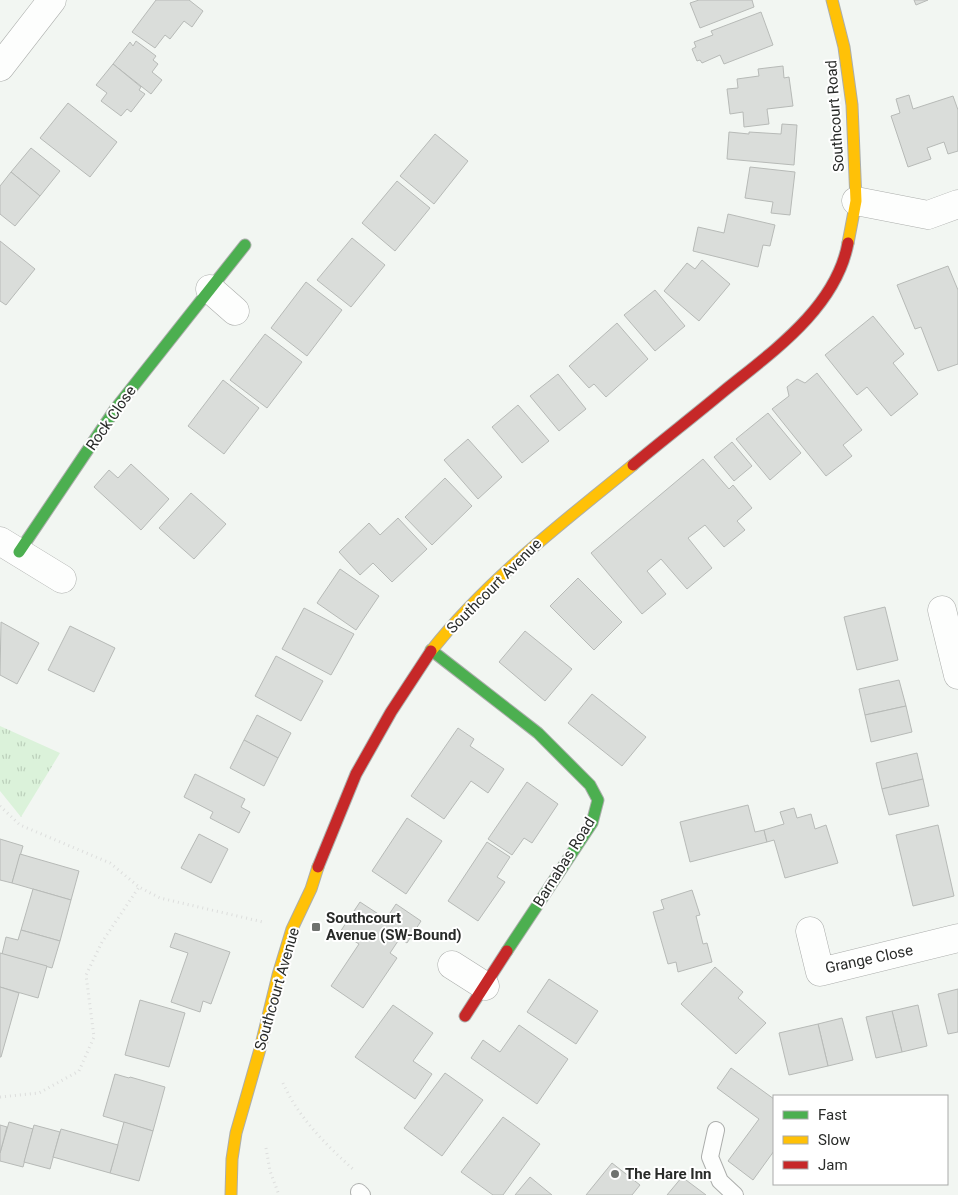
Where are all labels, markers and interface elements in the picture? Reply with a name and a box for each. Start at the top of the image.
street label: Southcourt Road [822,59,848,173]
street label: Rock Close [82,382,140,454]
street label: Southcourt Avenue [443,535,545,637]
street label: Barnabas Road [529,814,599,910]
place label: Southcourt Avenue (SW-Bound) [326,909,462,944]
marker: Southcourt Avenue (SW-Bound) [310,921,322,933]
street label: Southcourt Avenue [251,926,303,1052]
street label: Grange Close [823,941,915,977]
legend [773,1095,948,1185]
text: Fast [818,1106,847,1124]
text: Slow [818,1131,850,1149]
text: Jam [818,1156,848,1174]
place label: The Hare Inn [625,1165,712,1183]
marker: The Hare Inn [609,1168,621,1180]

